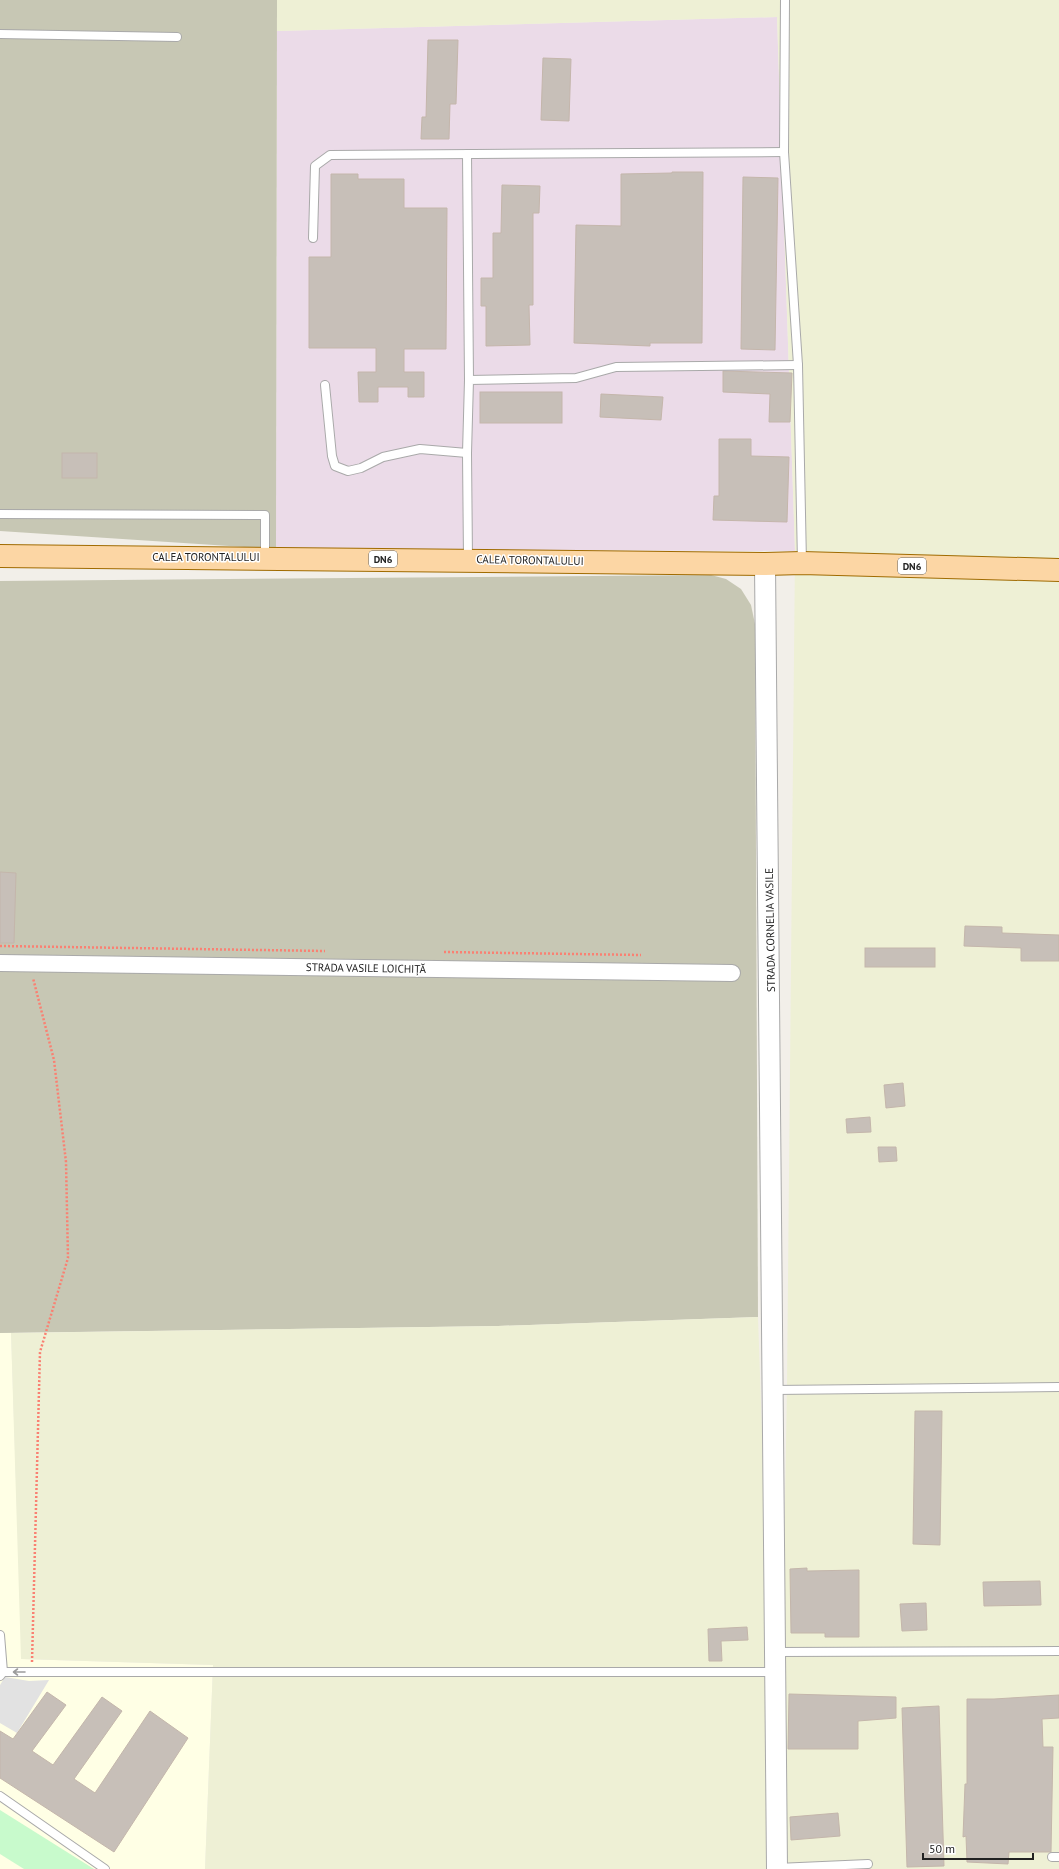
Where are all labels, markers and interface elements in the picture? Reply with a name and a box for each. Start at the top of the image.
street label: CALEA TORONTALULUI [152,550,260,564]
road number: DN6 [369,551,397,567]
street label: CALEA TORONTALULUI [476,552,584,568]
road number: DN6 [898,558,926,574]
street label: STRADA CORNELIA VASILE [762,868,778,992]
street label: STRADA VASILE LOICHIȚĂ [306,960,427,977]
one-way arrow [13,1668,26,1676]
scale bar [923,1835,1033,1861]
text: 50 m [929,1841,955,1856]

